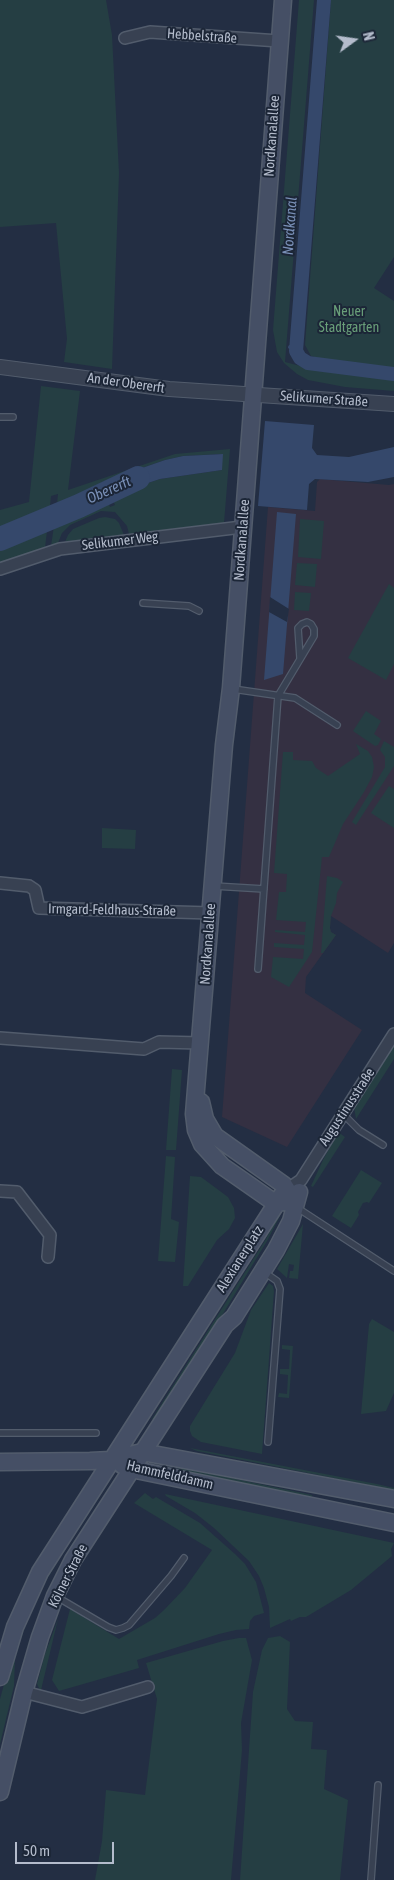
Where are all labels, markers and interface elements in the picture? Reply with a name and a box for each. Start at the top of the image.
north arrow [329,15,379,65]
street label: Hebbelstraße [166,25,238,47]
text: N [360,30,377,42]
street label: Nordkanalallee [261,95,283,177]
water label: Nordkanal [279,196,301,256]
park label: Neuer Stadtgarten [319,304,379,336]
street label: An der Obererft [86,369,166,397]
street label: Selikumer Straße [280,388,368,410]
water label: Obererft [84,472,134,508]
street label: Nordkanalallee [231,499,253,581]
street label: Selikumer Weg [81,528,159,554]
street label: Irmgard-Feldhaus-Straße [48,900,176,920]
street label: Nordkanalallee [197,903,219,985]
street label: Augustinusstraße [316,1065,378,1149]
street label: Alexianerplatz [213,1223,267,1295]
street label: Hammfelddamm [125,1457,215,1493]
street label: Kölner Straße [45,1541,91,1611]
scale bar [18,1832,116,1864]
text: 50 m [23,1842,50,1859]

